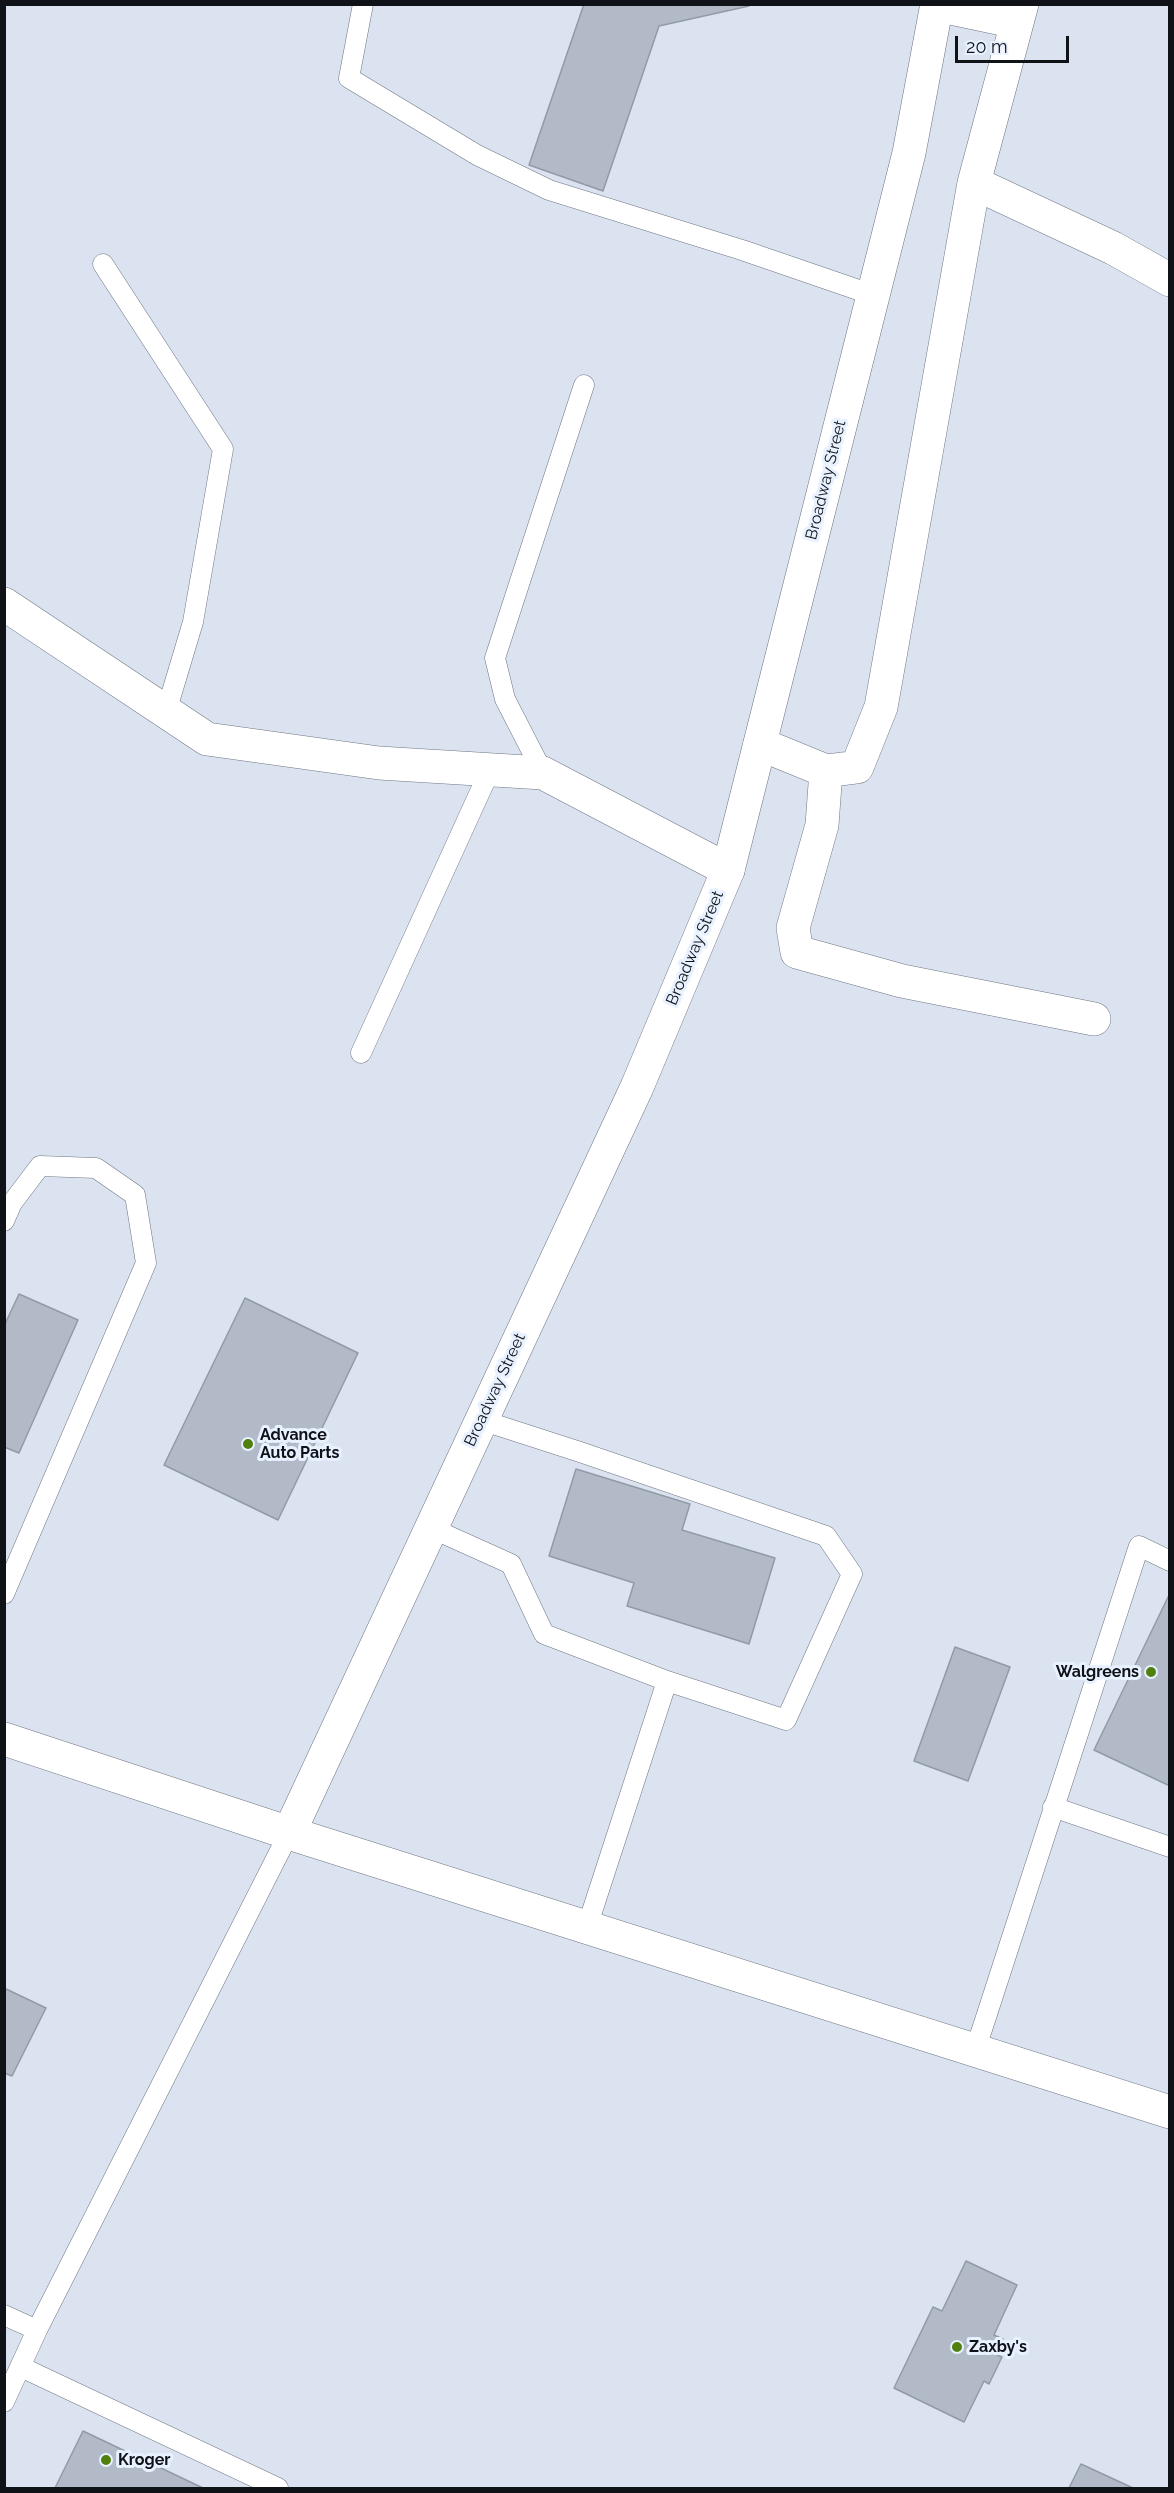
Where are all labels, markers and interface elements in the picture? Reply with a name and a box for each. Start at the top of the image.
scale bar [958,24,1072,62]
text: 20 m [966,36,1008,57]
street label: Broadway Street [802,418,850,542]
street label: Broadway Street [662,888,728,1008]
street label: Broadway Street [460,1330,530,1450]
place label: Advance Auto Parts [260,1425,339,1463]
marker: Advance Auto Parts [241,1437,255,1451]
place label: Walgreens [1056,1662,1139,1682]
marker: Walgreens [1144,1665,1158,1679]
place label: Zaxby's [969,2337,1027,2357]
marker: Zaxby's [950,2340,964,2354]
place label: Kroger [118,2450,170,2470]
marker: Kroger [99,2453,113,2467]

